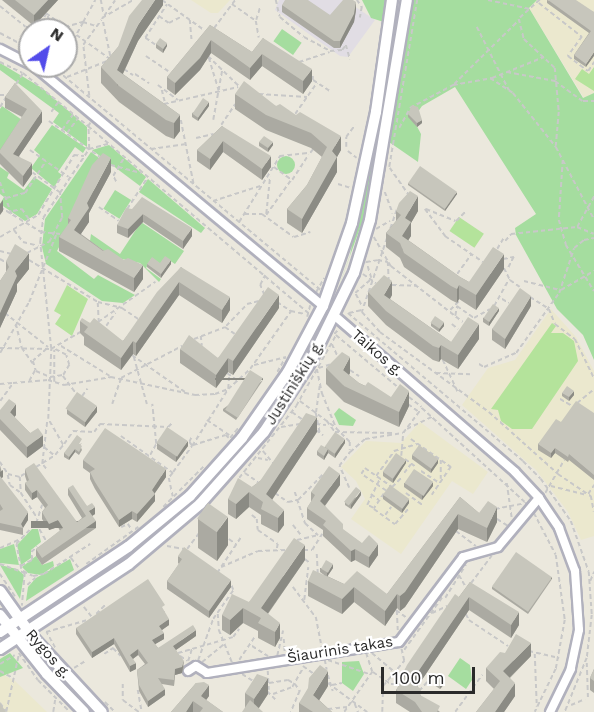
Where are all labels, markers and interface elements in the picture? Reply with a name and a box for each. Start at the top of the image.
north arrow [18,18,78,78]
text: N [47,23,67,46]
street label: Taikos g. [348,326,406,380]
street label: Justiniškių g. [262,338,328,428]
street label: Rygos g. [22,626,74,682]
street label: Šiaurinis takas [286,633,394,667]
scale bar [384,655,478,693]
text: 100 m [392,667,445,688]

